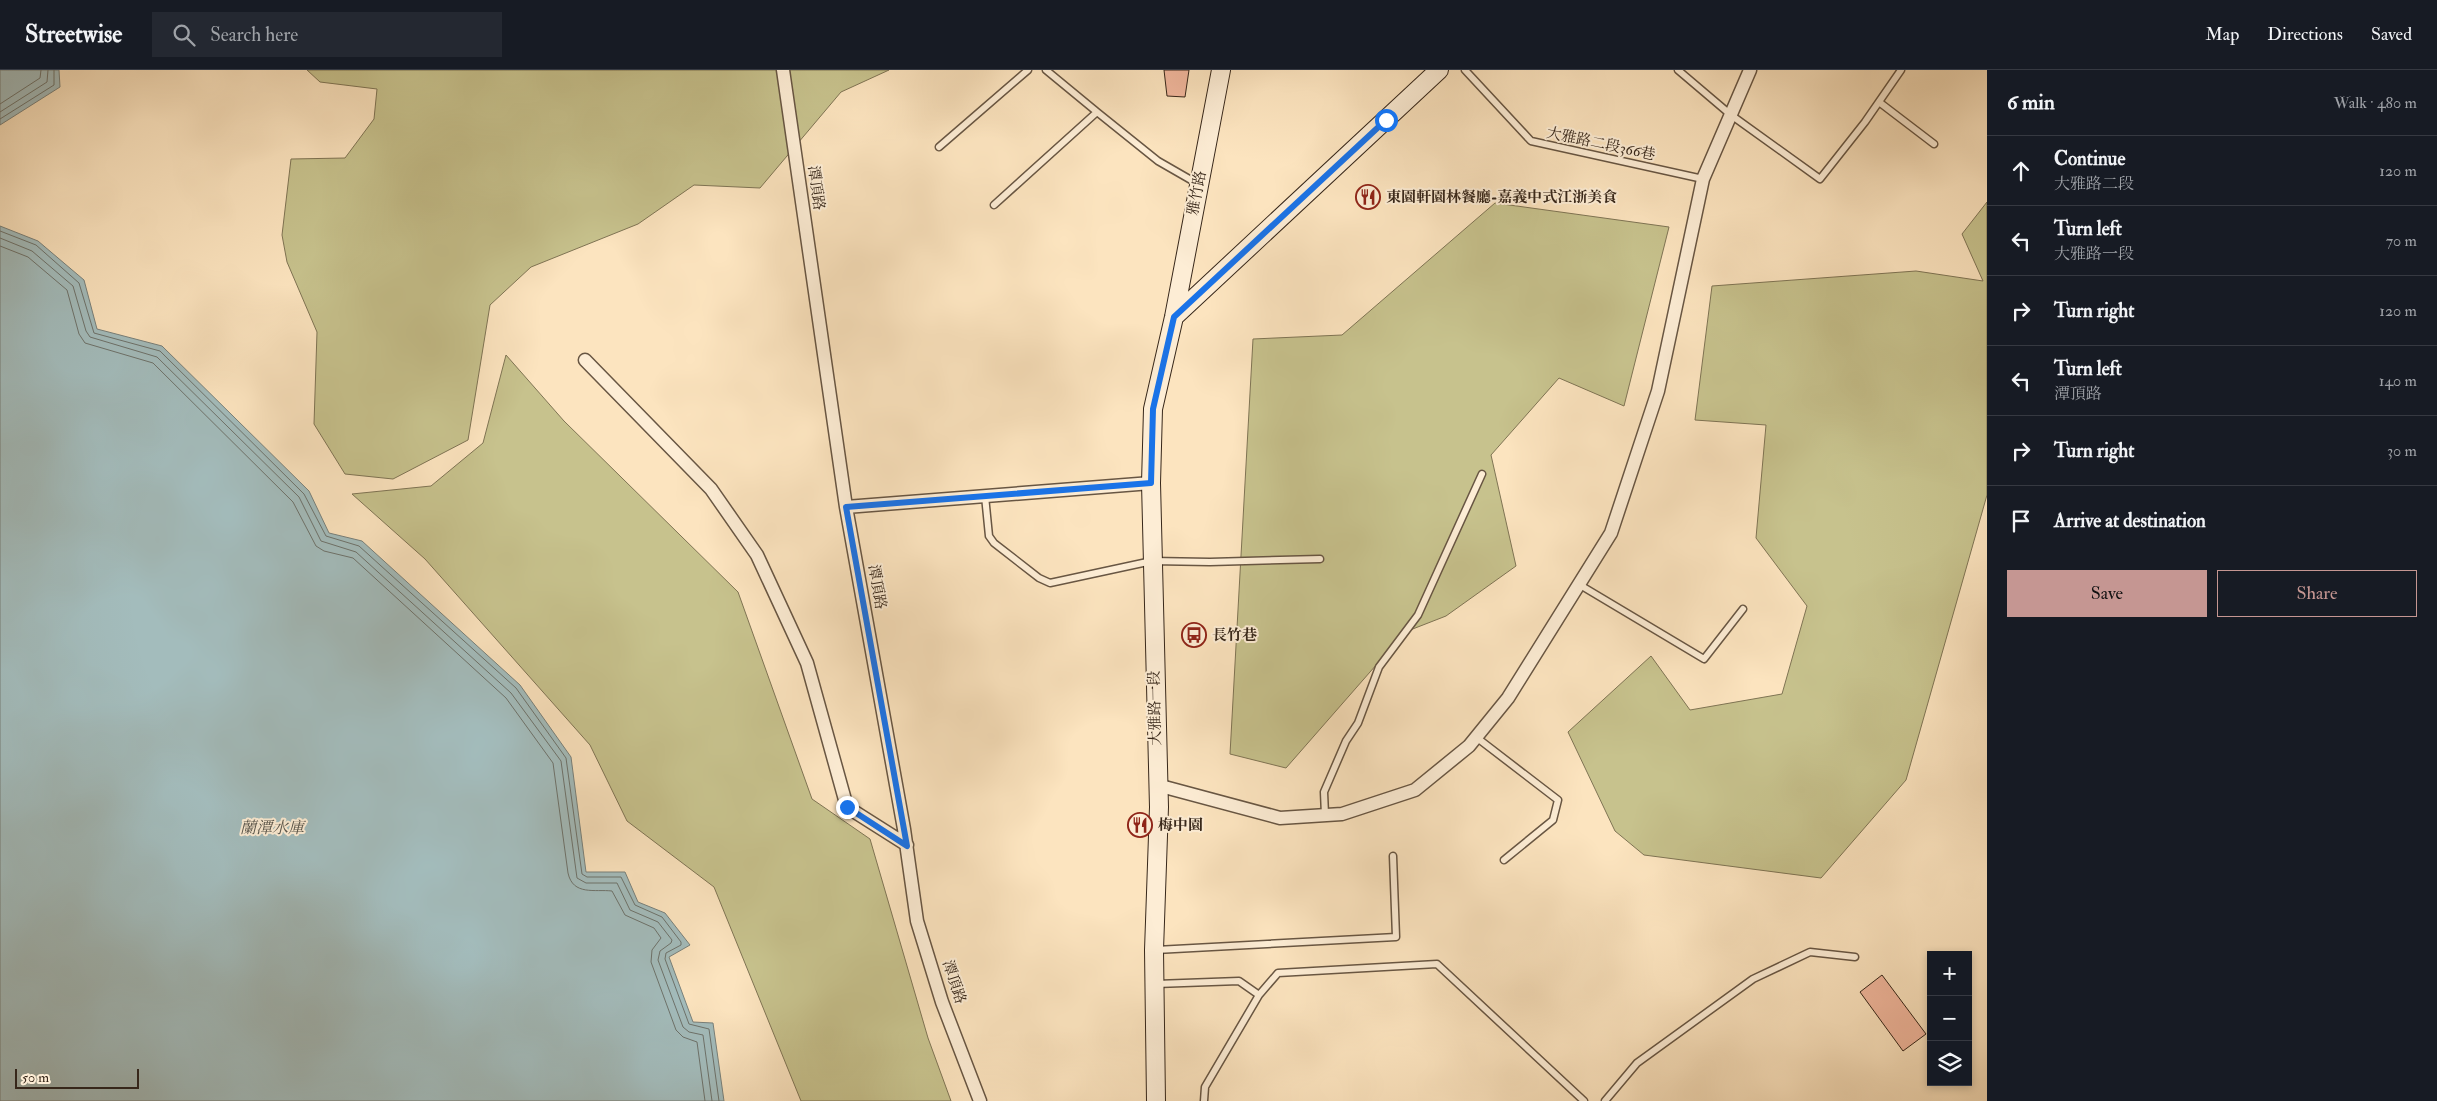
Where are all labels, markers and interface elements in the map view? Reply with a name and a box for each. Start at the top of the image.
search box [152,12,502,57]
text: Streetwise [25,19,122,50]
icon: search [170,21,198,49]
text: Search here [210,23,298,47]
text: Map [2206,23,2239,46]
text: Directions [2267,23,2343,46]
text: Saved [2371,23,2412,46]
text: 6 min [2007,89,2055,116]
text: Walk · 480 m [2334,93,2417,113]
route start [1375,109,1398,132]
street label: 大雅路二段366巷 [1545,123,1657,165]
text: Continue [2054,147,2125,171]
icon: ahead [2007,157,2035,185]
text: 120 m [2379,161,2417,181]
street label: 潭頂路 [803,164,829,212]
street label: 雅竹路 [1183,169,1211,217]
text: 大雅路二段 [2054,174,2134,194]
restaurant icon: 東園軒園林餐廳-嘉義中式江浙美食 [1355,184,1381,210]
place label: 東園軒園林餐廳-嘉義中式江浙美食 [1386,188,1617,207]
text: Turn left [2054,217,2122,241]
icon: left [2007,227,2035,255]
text: 70 m [2386,231,2417,251]
text: 大雅路一段 [2054,244,2134,264]
icon: right [2007,297,2035,325]
text: Turn right [2054,299,2134,323]
text: 120 m [2379,301,2417,321]
text: Turn left [2054,357,2122,381]
icon: left [2007,367,2035,395]
text: 140 m [2379,371,2417,391]
text: 潭頂路 [2054,384,2102,404]
icon: right [2007,437,2035,465]
text: Turn right [2054,439,2134,463]
text: 30 m [2387,441,2417,461]
icon: arrive [2007,507,2035,535]
text: Arrive at destination [2054,509,2206,533]
street label: 潭頂路 [864,563,890,611]
button: Save [2007,570,2207,617]
button: Share [2217,570,2417,617]
bus stop icon: 長竹巷 [1181,622,1207,648]
place label: 長竹巷 [1212,626,1257,645]
street label: 大雅路一段 [1145,670,1165,746]
route end [836,796,859,819]
restaurant icon: 梅中園 [1127,812,1153,838]
place label: 梅中園 [1158,816,1203,835]
water label: 蘭潭水庫 [240,818,307,838]
map controls [1927,951,1972,1086]
button: + [1927,951,1972,996]
street label: 潭頂路 [938,958,970,1006]
button: − [1927,996,1972,1041]
button: layers [1927,1041,1972,1086]
scale bar [15,1066,139,1089]
text: 50 m [22,1069,49,1086]

